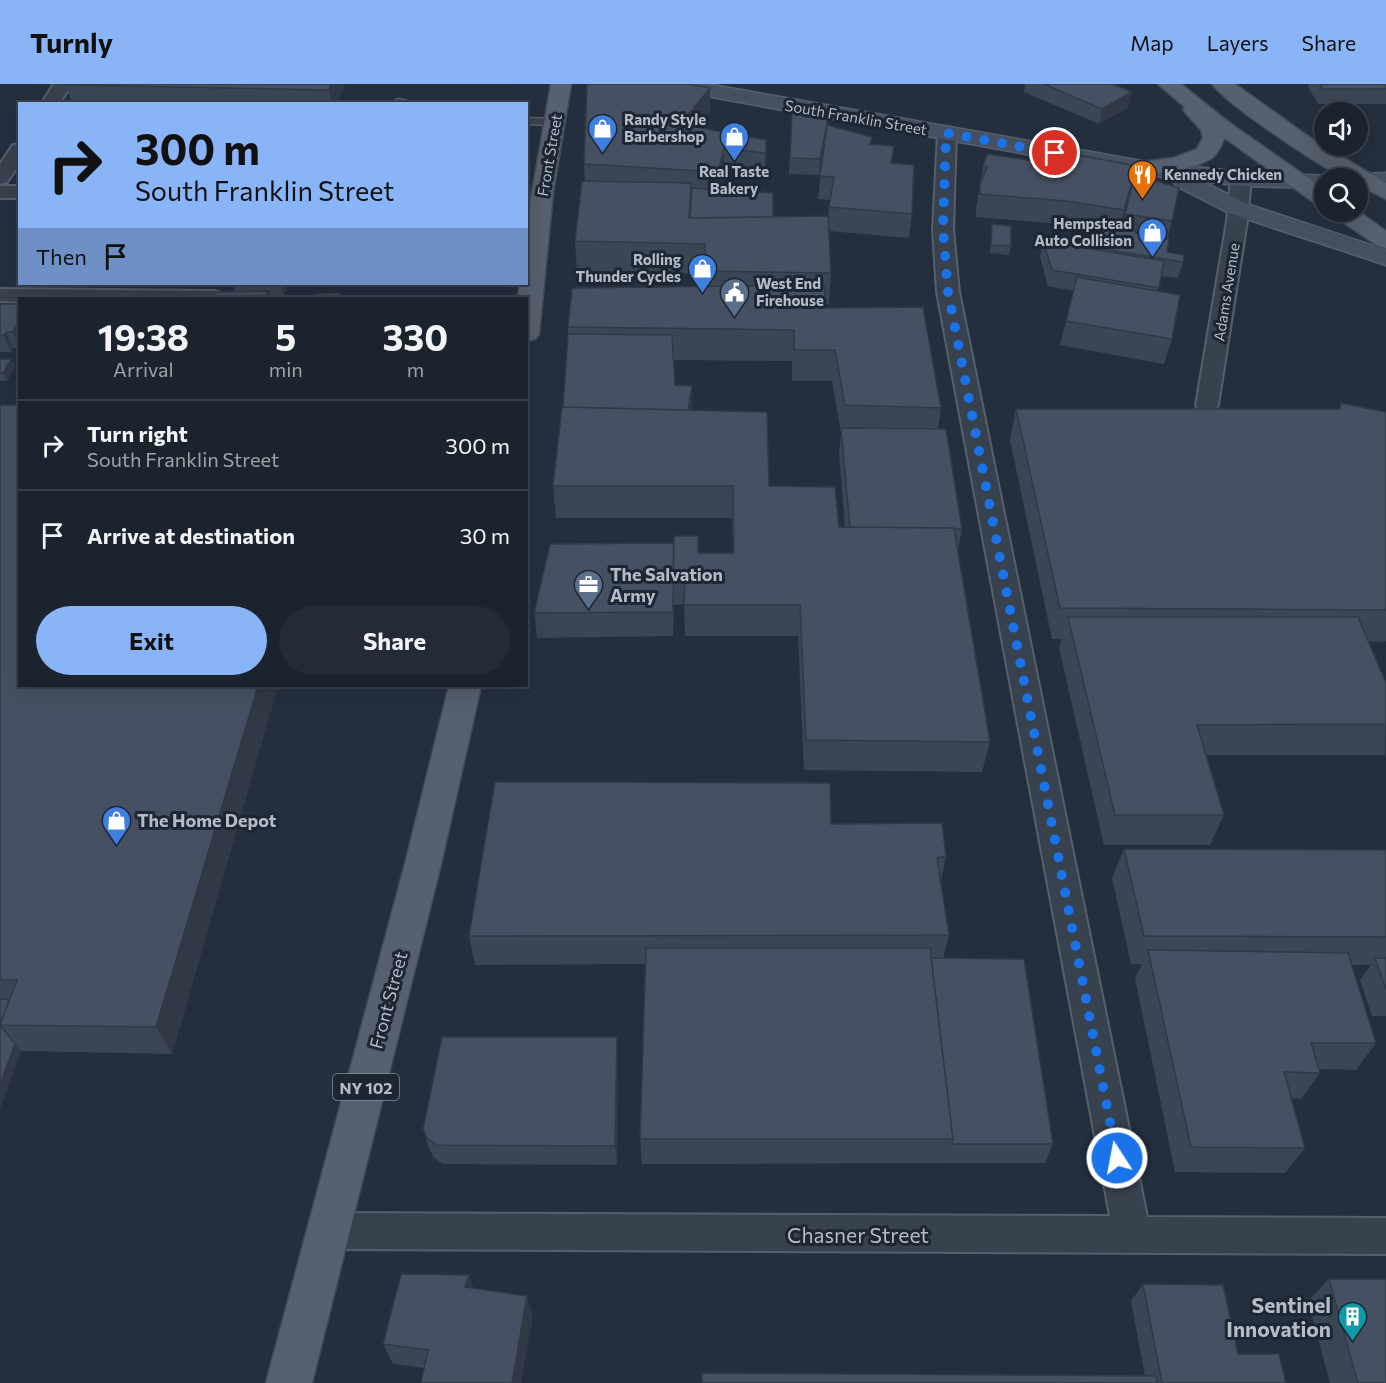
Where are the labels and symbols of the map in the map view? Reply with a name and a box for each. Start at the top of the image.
street label: South Franklin Street [783,96,929,138]
place label: Randy Style Barbershop [624,110,706,145]
shop icon: Randy Style Barbershop [587,112,619,154]
street label: Front Street [533,113,565,197]
shop icon: Real Taste Bakery [718,120,750,162]
pin [1029,127,1080,178]
restaurant icon: Kennedy Chicken [1127,158,1159,200]
place label: Real Taste Bakery [699,162,769,197]
place label: Kennedy Chicken [1164,165,1282,183]
place label: Hempstead Auto Collision [1034,214,1132,249]
shop icon: Hempstead Auto Collision [1137,216,1169,258]
street label: Adams Avenue [1209,241,1243,342]
place label: Rolling Thunder Cycles [576,250,681,285]
shop icon: Rolling Thunder Cycles [686,252,718,294]
place label: West End Firehouse [756,274,824,309]
public building icon: West End Firehouse [719,276,751,318]
place label: The Salvation Army [610,563,723,606]
office icon: The Salvation Army [573,568,605,610]
shop icon: The Home Depot [100,804,132,846]
place label: The Home Depot [137,809,277,831]
street label: Front Street [364,949,412,1051]
road number: NY 102 [333,1074,399,1100]
position arrow [1085,1126,1149,1190]
street label: Chasner Street [787,1222,929,1247]
place label: Sentinel Innovation [1226,1292,1331,1341]
building icon: Sentinel Innovation [1336,1300,1368,1342]

